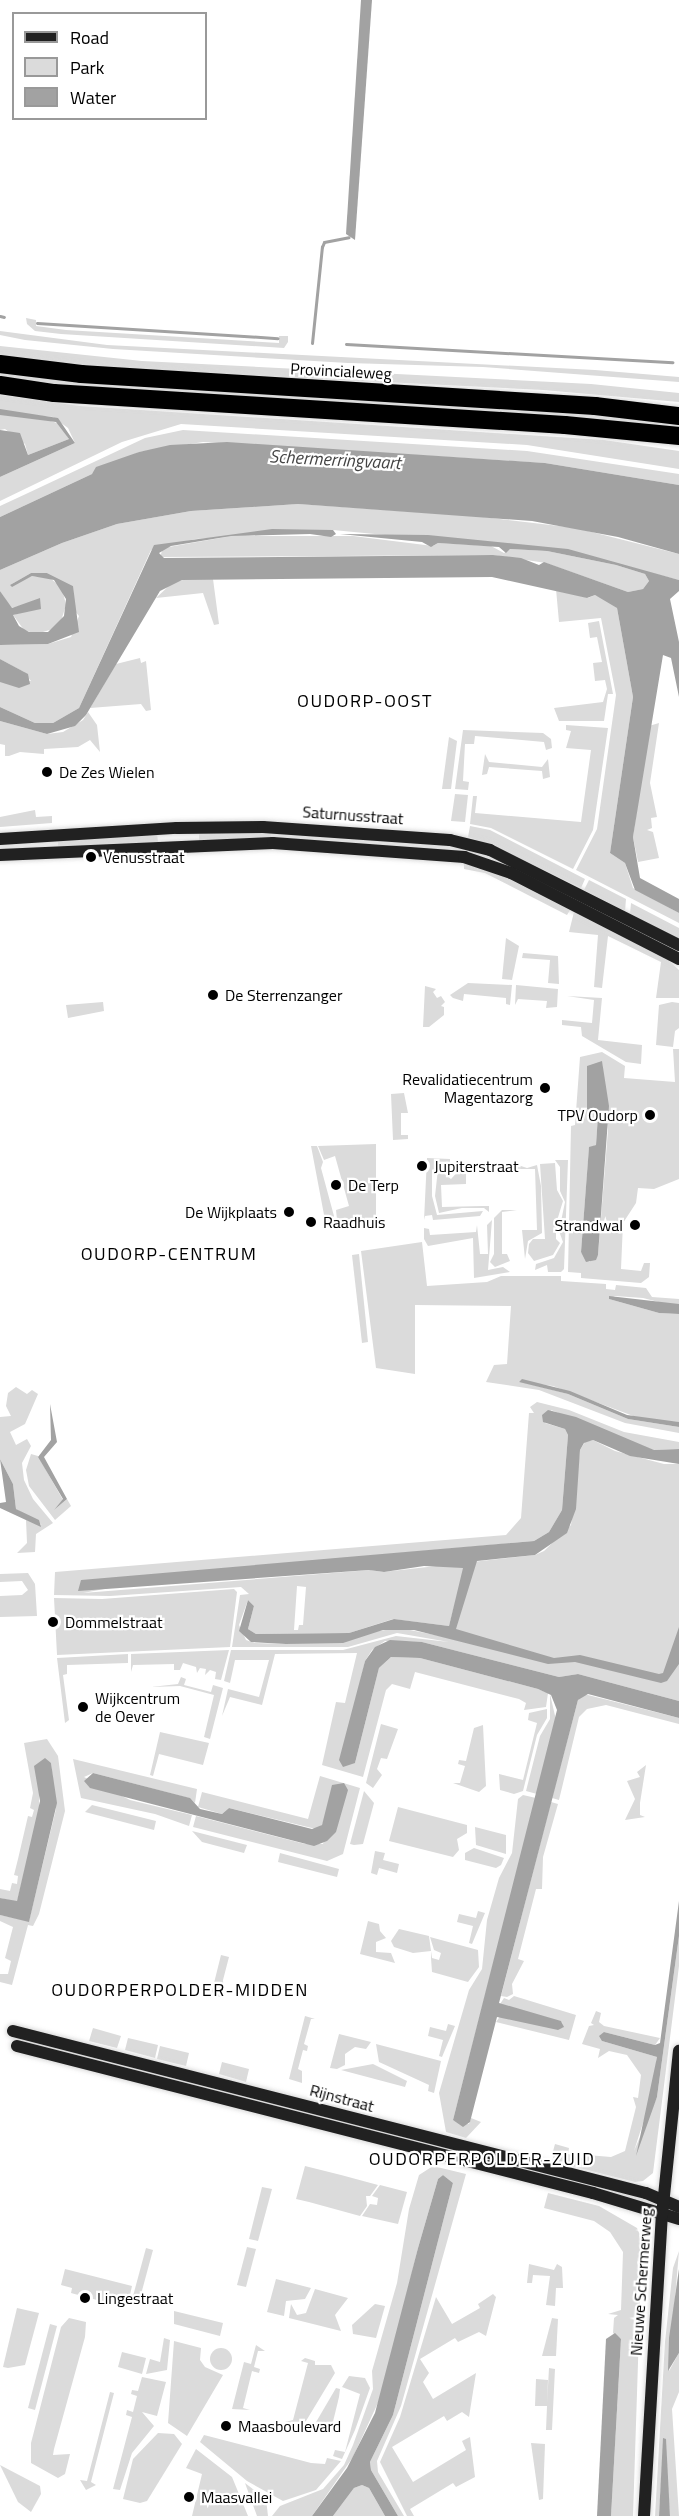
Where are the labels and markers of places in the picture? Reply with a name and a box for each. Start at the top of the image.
place label: De Zes Wielen [59,762,155,782]
marker: De Zes Wielen [40,765,54,779]
place label: Venusstraat [103,847,185,867]
marker: Venusstraat [84,850,98,864]
place label: De Sterrenzanger [225,985,342,1005]
marker: De Sterrenzanger [206,988,220,1002]
place label: Revalidatiecentrum Magentazorg [402,1069,533,1107]
marker: Revalidatiecentrum Magentazorg [538,1081,552,1095]
place label: TPV Oudorp [557,1105,638,1125]
marker: TPV Oudorp [643,1108,657,1122]
place label: Jupiterstraat [434,1156,519,1176]
marker: Jupiterstraat [415,1159,429,1173]
place label: De Terp [348,1175,399,1195]
marker: De Terp [329,1178,343,1192]
place label: De Wijkplaats [185,1202,277,1222]
marker: De Wijkplaats [282,1205,296,1219]
place label: Raadhuis [323,1212,385,1232]
marker: Raadhuis [304,1215,318,1229]
place label: Strandwal [554,1215,623,1235]
marker: Strandwal [628,1218,642,1232]
place label: Dommelstraat [65,1612,163,1632]
marker: Dommelstraat [46,1615,60,1629]
place label: Wijkcentrum de Oever [95,1688,180,1726]
marker: Wijkcentrum de Oever [76,1700,90,1714]
place label: Lingestraat [97,2288,173,2308]
marker: Lingestraat [78,2291,92,2305]
place label: Maasboulevard [238,2416,341,2436]
marker: Maasboulevard [219,2419,233,2433]
place label: Maasvallei [201,2487,272,2507]
marker: Maasvallei [182,2490,196,2504]

